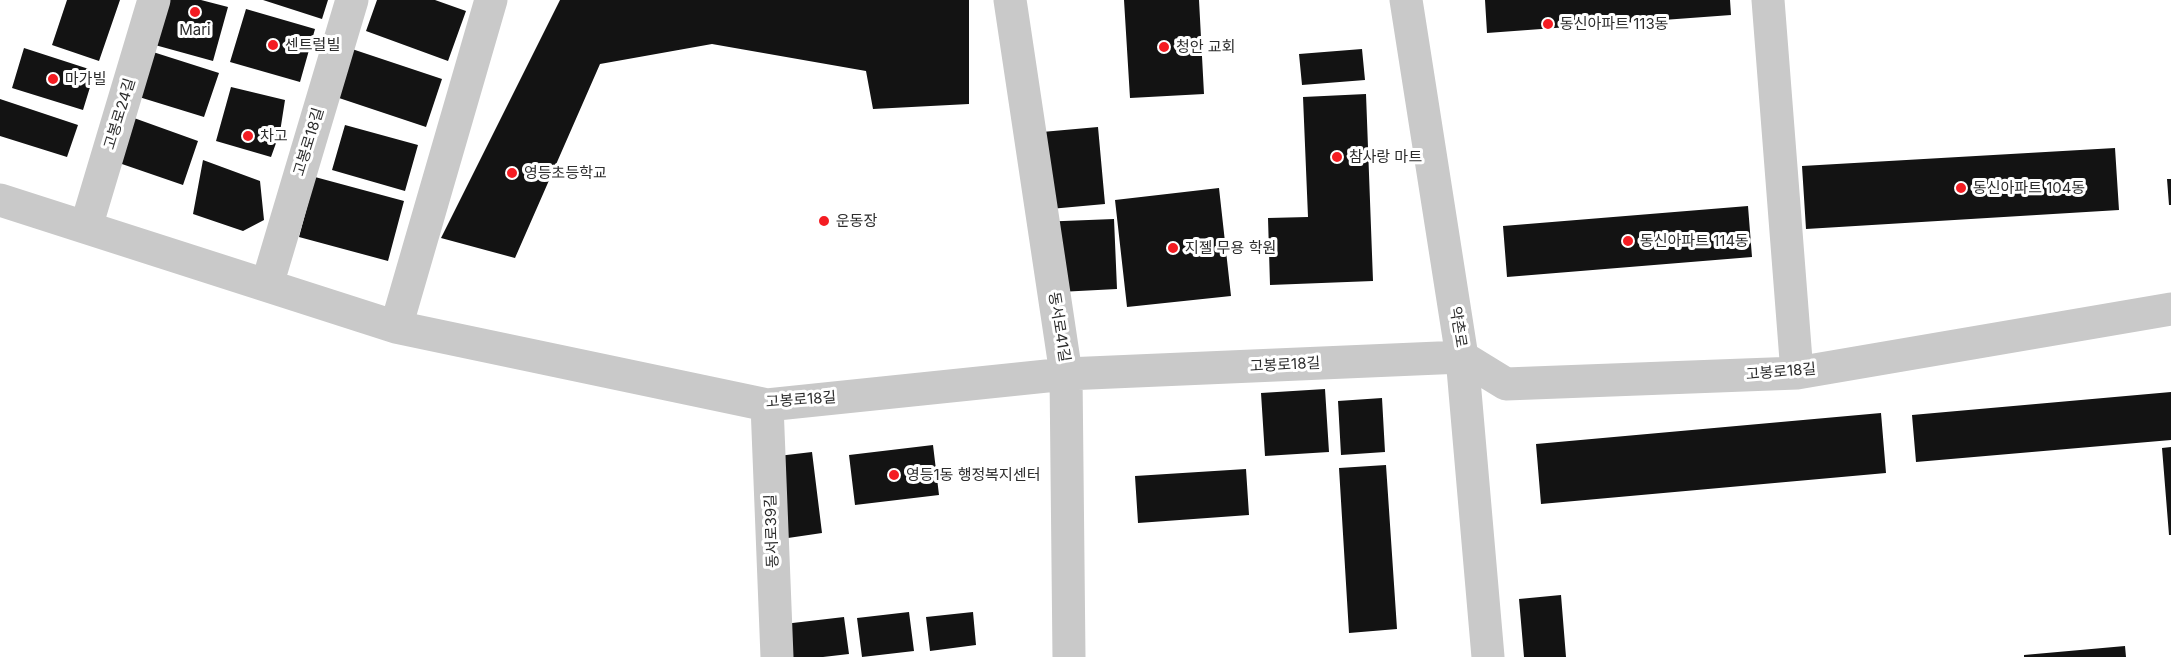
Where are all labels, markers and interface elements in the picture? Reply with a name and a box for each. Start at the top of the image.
marker: Mari [188,5,202,19]
place label: 동신아파트 113동 [1560,15,1668,33]
marker: 동신아파트 113동 [1541,17,1555,31]
place label: Mari [179,21,211,39]
place label: 센트럴빌 [285,36,340,54]
marker: 센트럴빌 [266,38,280,52]
place label: 청안 교회 [1176,38,1235,56]
marker: 청안 교회 [1157,40,1171,54]
place label: 마가빌 [65,70,106,88]
marker: 마가빌 [46,72,60,86]
street label: 고봉로24길 [101,76,139,152]
street label: 고봉로18길 [290,106,328,178]
place label: 차고 [260,127,288,145]
marker: 차고 [241,129,255,143]
place label: 참사랑 마트 [1349,148,1422,166]
marker: 참사랑 마트 [1330,150,1344,164]
place label: 영등초등학교 [524,164,607,182]
marker: 영등초등학교 [505,166,519,180]
place label: 동신아파트 104동 [1973,179,2085,197]
marker: 동신아파트 104동 [1954,181,1968,195]
place label: 운동장 [836,212,877,230]
marker: 운동장 [817,214,831,228]
place label: 동신아파트 114동 [1640,232,1749,250]
marker: 동신아파트 114동 [1621,234,1635,248]
place label: 지젤 무용 학원 [1185,239,1276,257]
marker: 지젤 무용 학원 [1166,241,1180,255]
street label: 동서로41길 [1045,291,1073,363]
street label: 약촌로 [1446,305,1470,349]
street label: 고봉로18길 [1249,354,1321,376]
street label: 고봉로18길 [1745,360,1817,384]
street label: 고봉로18길 [765,389,837,411]
place label: 영등1동 행정복지센터 [906,466,1041,484]
marker: 영등1동 행정복지센터 [887,468,901,482]
street label: 동서로39길 [762,494,782,568]

